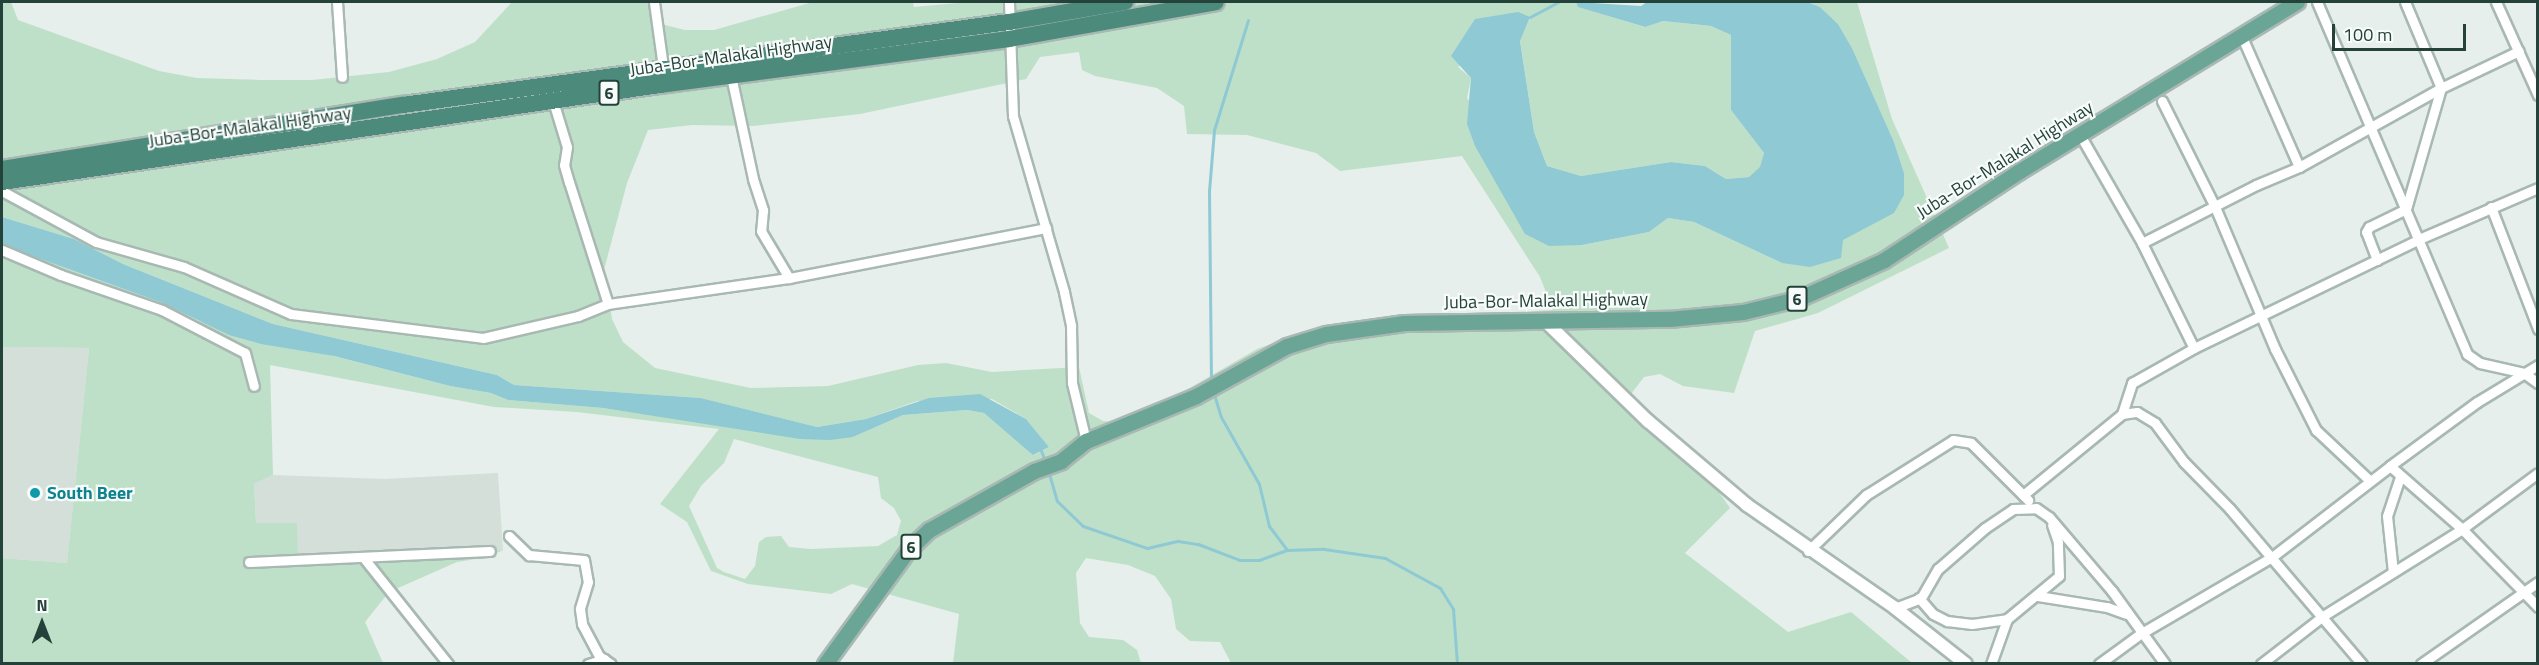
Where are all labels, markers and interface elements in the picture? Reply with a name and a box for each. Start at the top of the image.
scale bar [2335,12,2468,50]
text: 100 m [2343,21,2392,48]
street label: Juba-Bor-Malakal Highway [628,31,834,81]
road number: 6 [598,80,620,106]
street label: Juba-Bor-Malakal Highway [1913,97,2097,223]
street label: Juba-Bor-Malakal Highway [147,102,353,152]
road number: 6 [1786,286,1808,312]
street label: Juba-Bor-Malakal Highway [1444,288,1648,314]
place label: South Beer [47,482,133,504]
marker: South Beer [28,486,42,500]
road number: 6 [900,534,922,560]
north arrow [12,593,72,653]
text: N [36,593,48,617]

